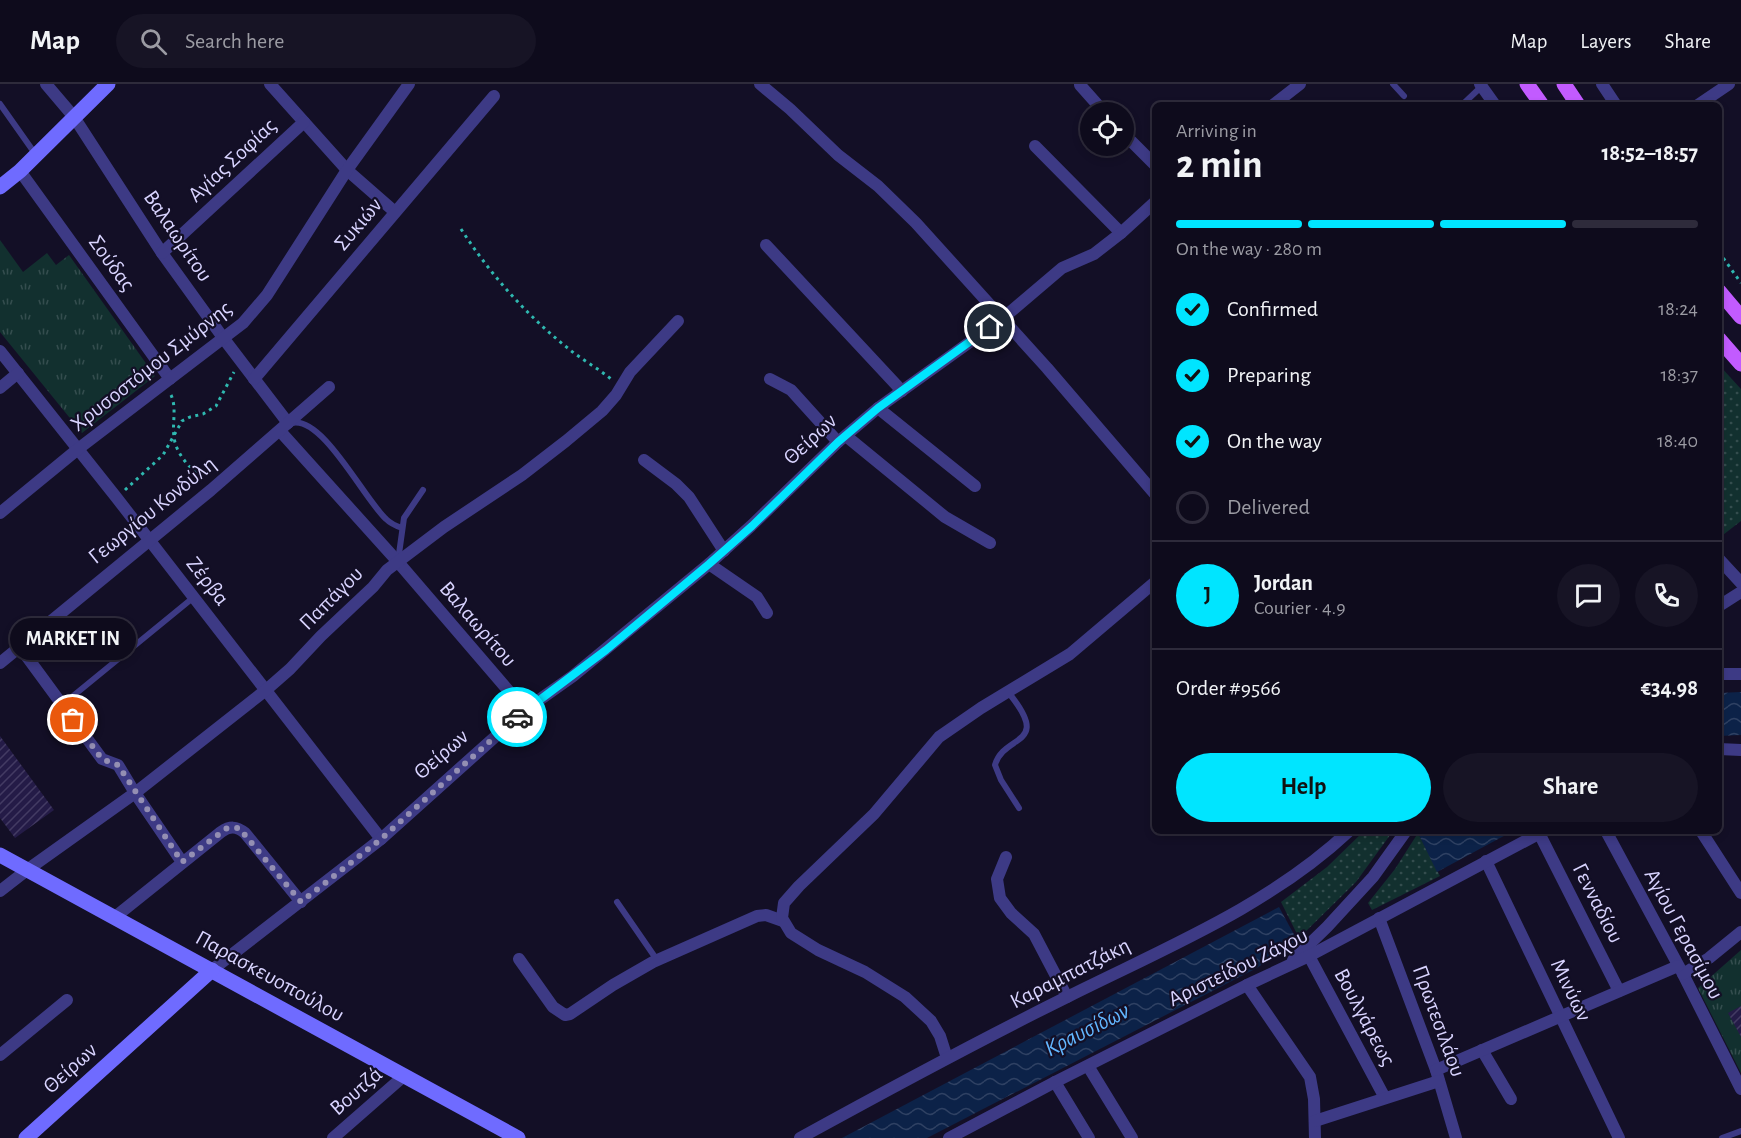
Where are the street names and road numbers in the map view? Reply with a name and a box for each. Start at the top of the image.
street label: Αγίας Σοφίας [184,114,280,206]
street label: Βαλαωρίτου [140,186,216,286]
street label: Συκιών [330,194,386,254]
street label: Σούδας [85,231,139,295]
street label: Χρυσοστόμου Σμύρνης [67,297,235,435]
street label: Θείρων [779,409,841,469]
street label: Γεωργίου Κονδύλη [84,452,220,568]
street label: Ζέρβα [182,553,234,609]
street label: Παπάγου [295,562,367,634]
street label: Βαλαωρίτου [435,577,521,671]
street label: Θείρων [410,725,472,783]
street label: Γενναδίου [1569,860,1627,946]
street label: Αγίου Γερασίμου [1641,865,1727,1003]
street label: Αριστείδου Ζάχου [1165,924,1311,1010]
street label: Παρασκευοπούλου [192,926,348,1026]
street label: Καραμπατζάκη [1007,933,1133,1013]
street label: Μινύων [1547,955,1595,1025]
street label: Πρωτεσιλάου [1409,962,1469,1080]
street label: Βουλγάρεως [1330,965,1400,1069]
street label: Θείρων [39,1038,101,1098]
street label: Βουτζά [326,1063,386,1119]

